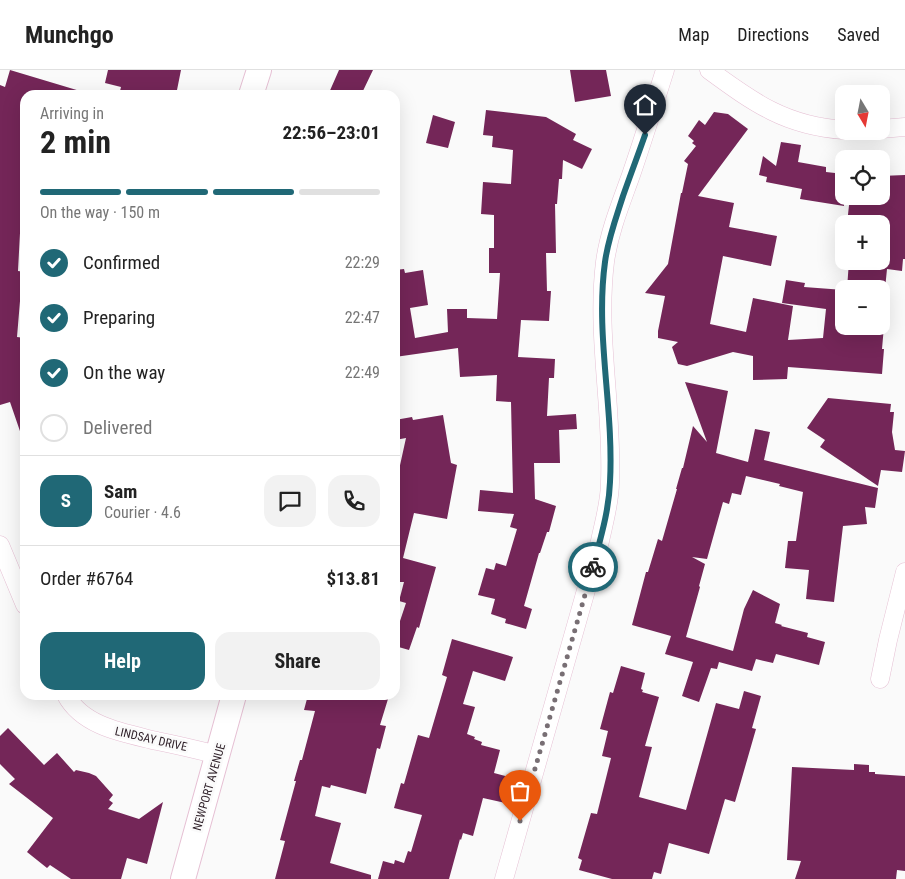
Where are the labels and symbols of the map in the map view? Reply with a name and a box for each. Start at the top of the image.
pin [624,84,666,135]
north arrow [835,85,890,140]
courier [568,542,618,592]
street label: LINDSAY DRIVE [114,724,188,754]
street label: NEWPORT AVENUE [190,742,228,832]
pin [499,770,541,821]

